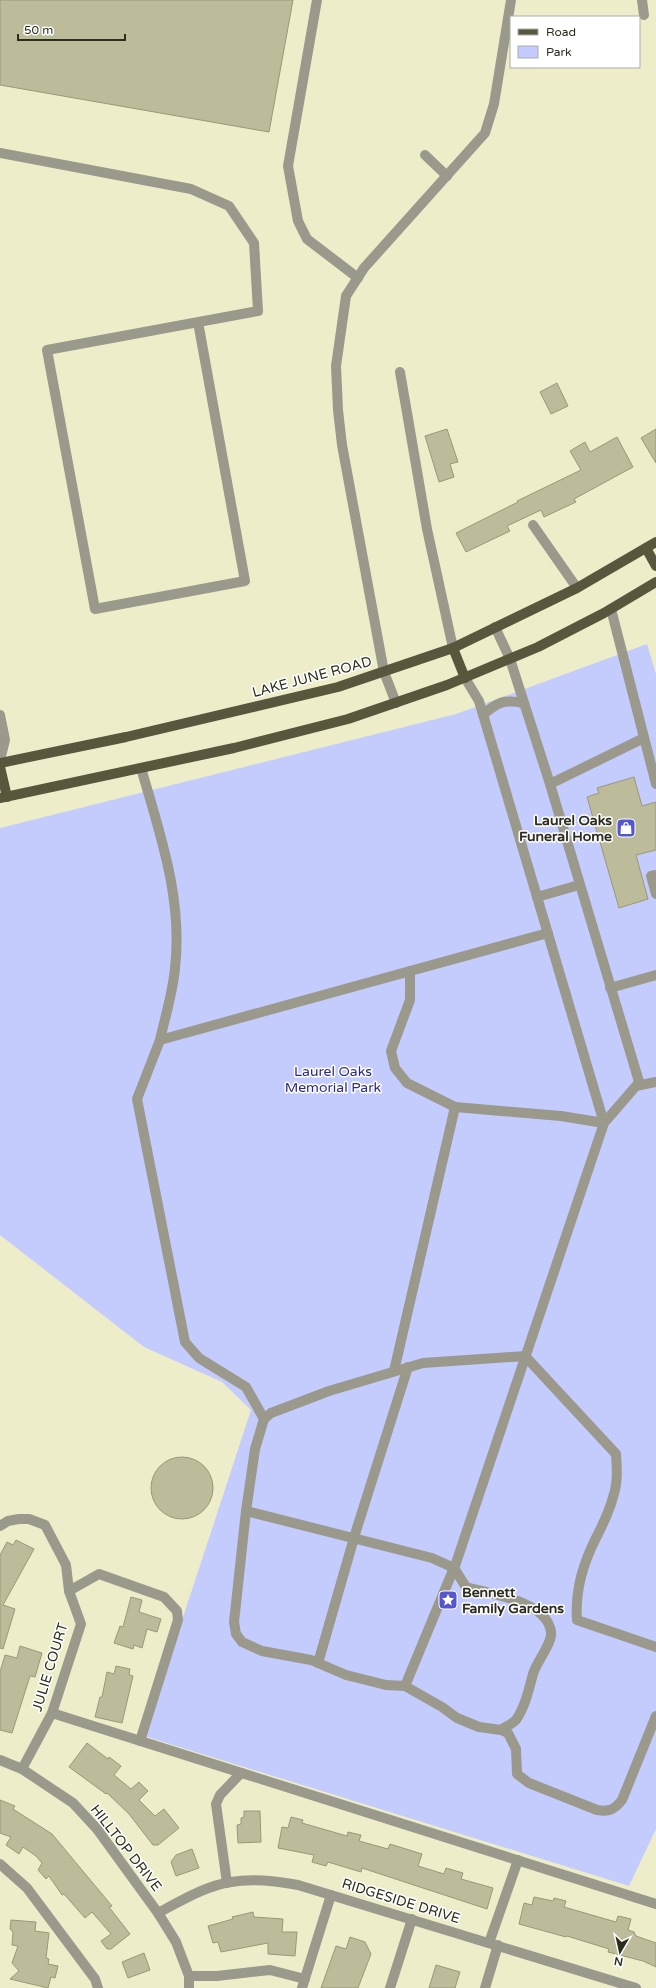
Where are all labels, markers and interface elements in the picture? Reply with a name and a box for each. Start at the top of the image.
scale bar [18,16,125,42]
legend [510,16,640,68]
text: 50 m [24,23,53,37]
text: Road [546,25,576,39]
text: Park [546,45,572,59]
street label: LAKE JUNE ROAD [250,653,374,701]
place label: Laurel Oaks Funeral Home [519,812,612,845]
shop icon: Laurel Oaks Funeral Home [615,817,637,839]
park label: Laurel Oaks Memorial Park [285,1063,382,1096]
place label: Bennett Family Gardens [462,1584,564,1617]
place icon: Bennett Family Gardens [437,1589,459,1611]
street label: JULIE COURT [28,1620,72,1713]
street label: HILLTOP DRIVE [87,1801,165,1895]
street label: RIDGESIDE DRIVE [340,1875,462,1927]
north arrow [600,1932,640,1972]
text: N [613,1954,624,1968]

